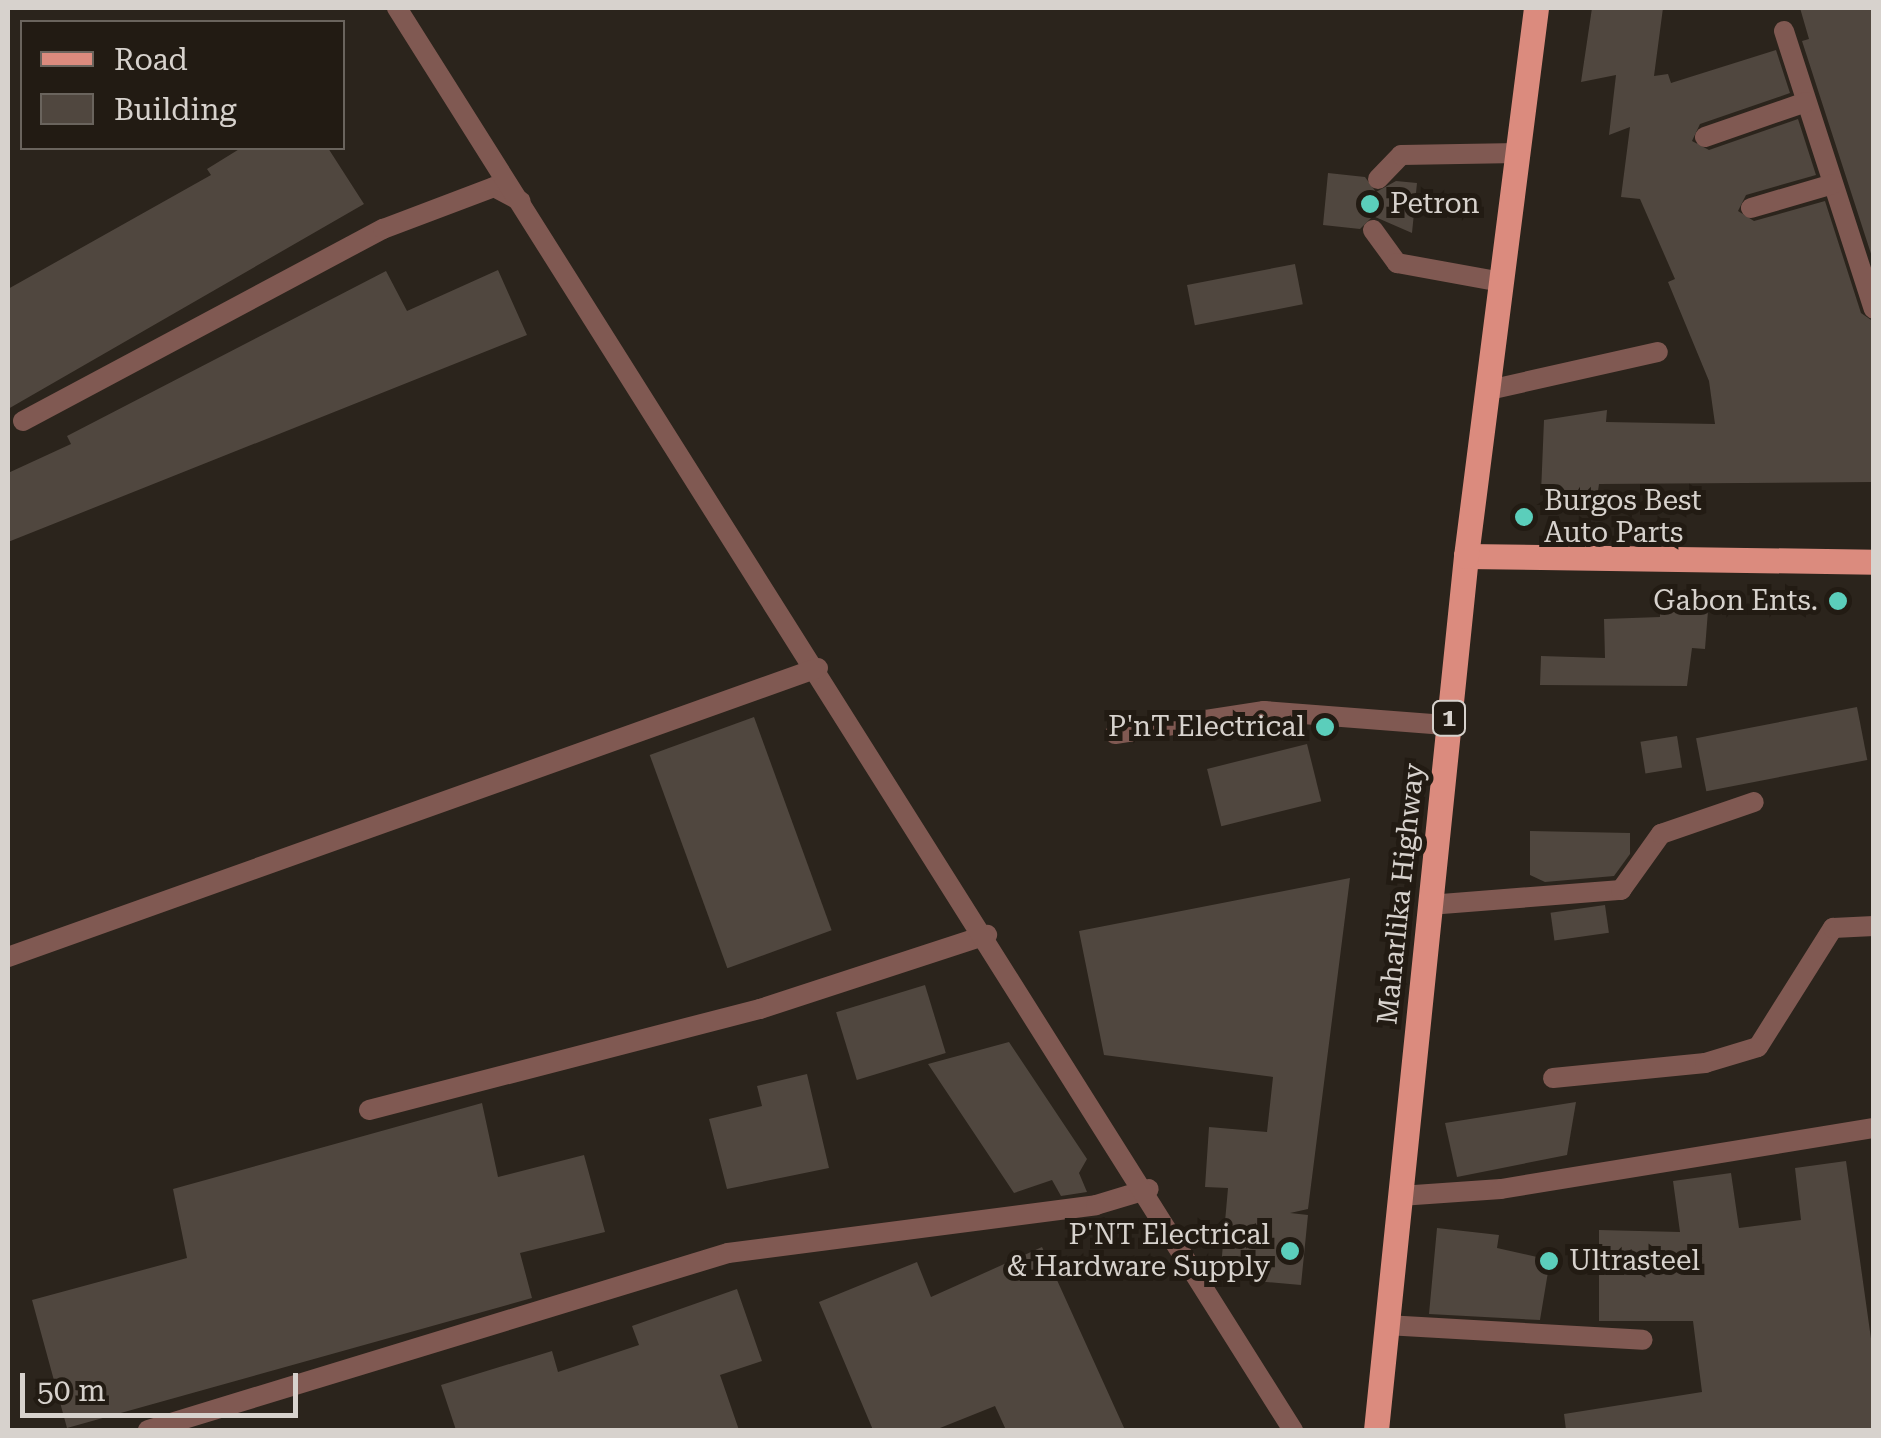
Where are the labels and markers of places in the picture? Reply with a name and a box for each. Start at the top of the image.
place label: Petron [1390,187,1480,221]
marker: Petron [1359,193,1381,215]
place label: Burgos Best Auto Parts [1544,484,1702,550]
marker: Burgos Best Auto Parts [1513,506,1535,528]
place label: Gabon Ents. [1653,584,1818,618]
marker: Gabon Ents. [1827,590,1849,612]
place label: P'nT Electrical [1108,710,1305,744]
marker: P'nT Electrical [1314,716,1336,738]
place label: P'NT Electrical & Hardware Supply [1006,1218,1270,1284]
marker: P'NT Electrical & Hardware Supply [1279,1240,1301,1262]
place label: Ultrasteel [1569,1244,1700,1278]
marker: Ultrasteel [1538,1250,1560,1272]

